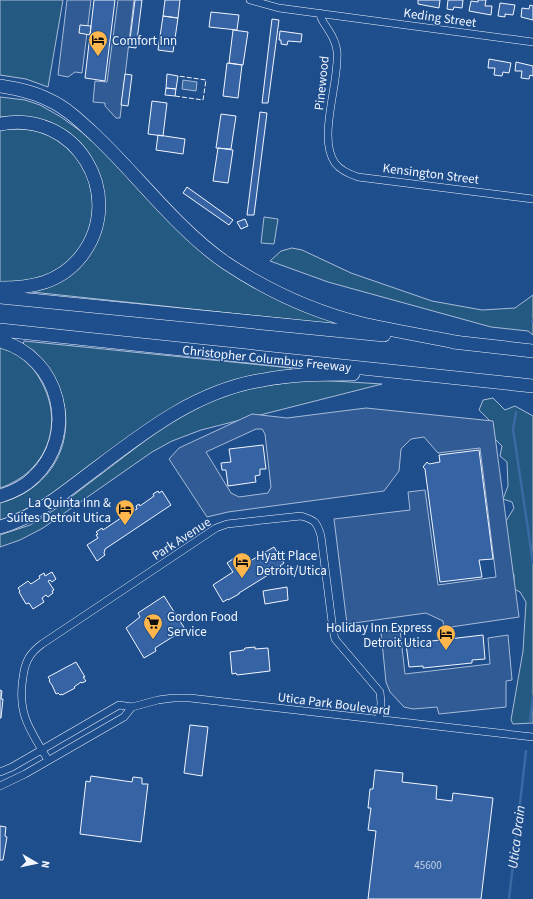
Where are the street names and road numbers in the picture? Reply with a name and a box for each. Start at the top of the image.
street label: Keding Street [402,4,478,32]
street label: Pinewood [310,55,334,111]
street label: Kensington Street [382,159,481,189]
street label: Christopher Columbus Freeway [182,341,352,377]
street label: Park Avenue [149,513,215,565]
street label: Utica Park Boulevard [277,688,391,720]

